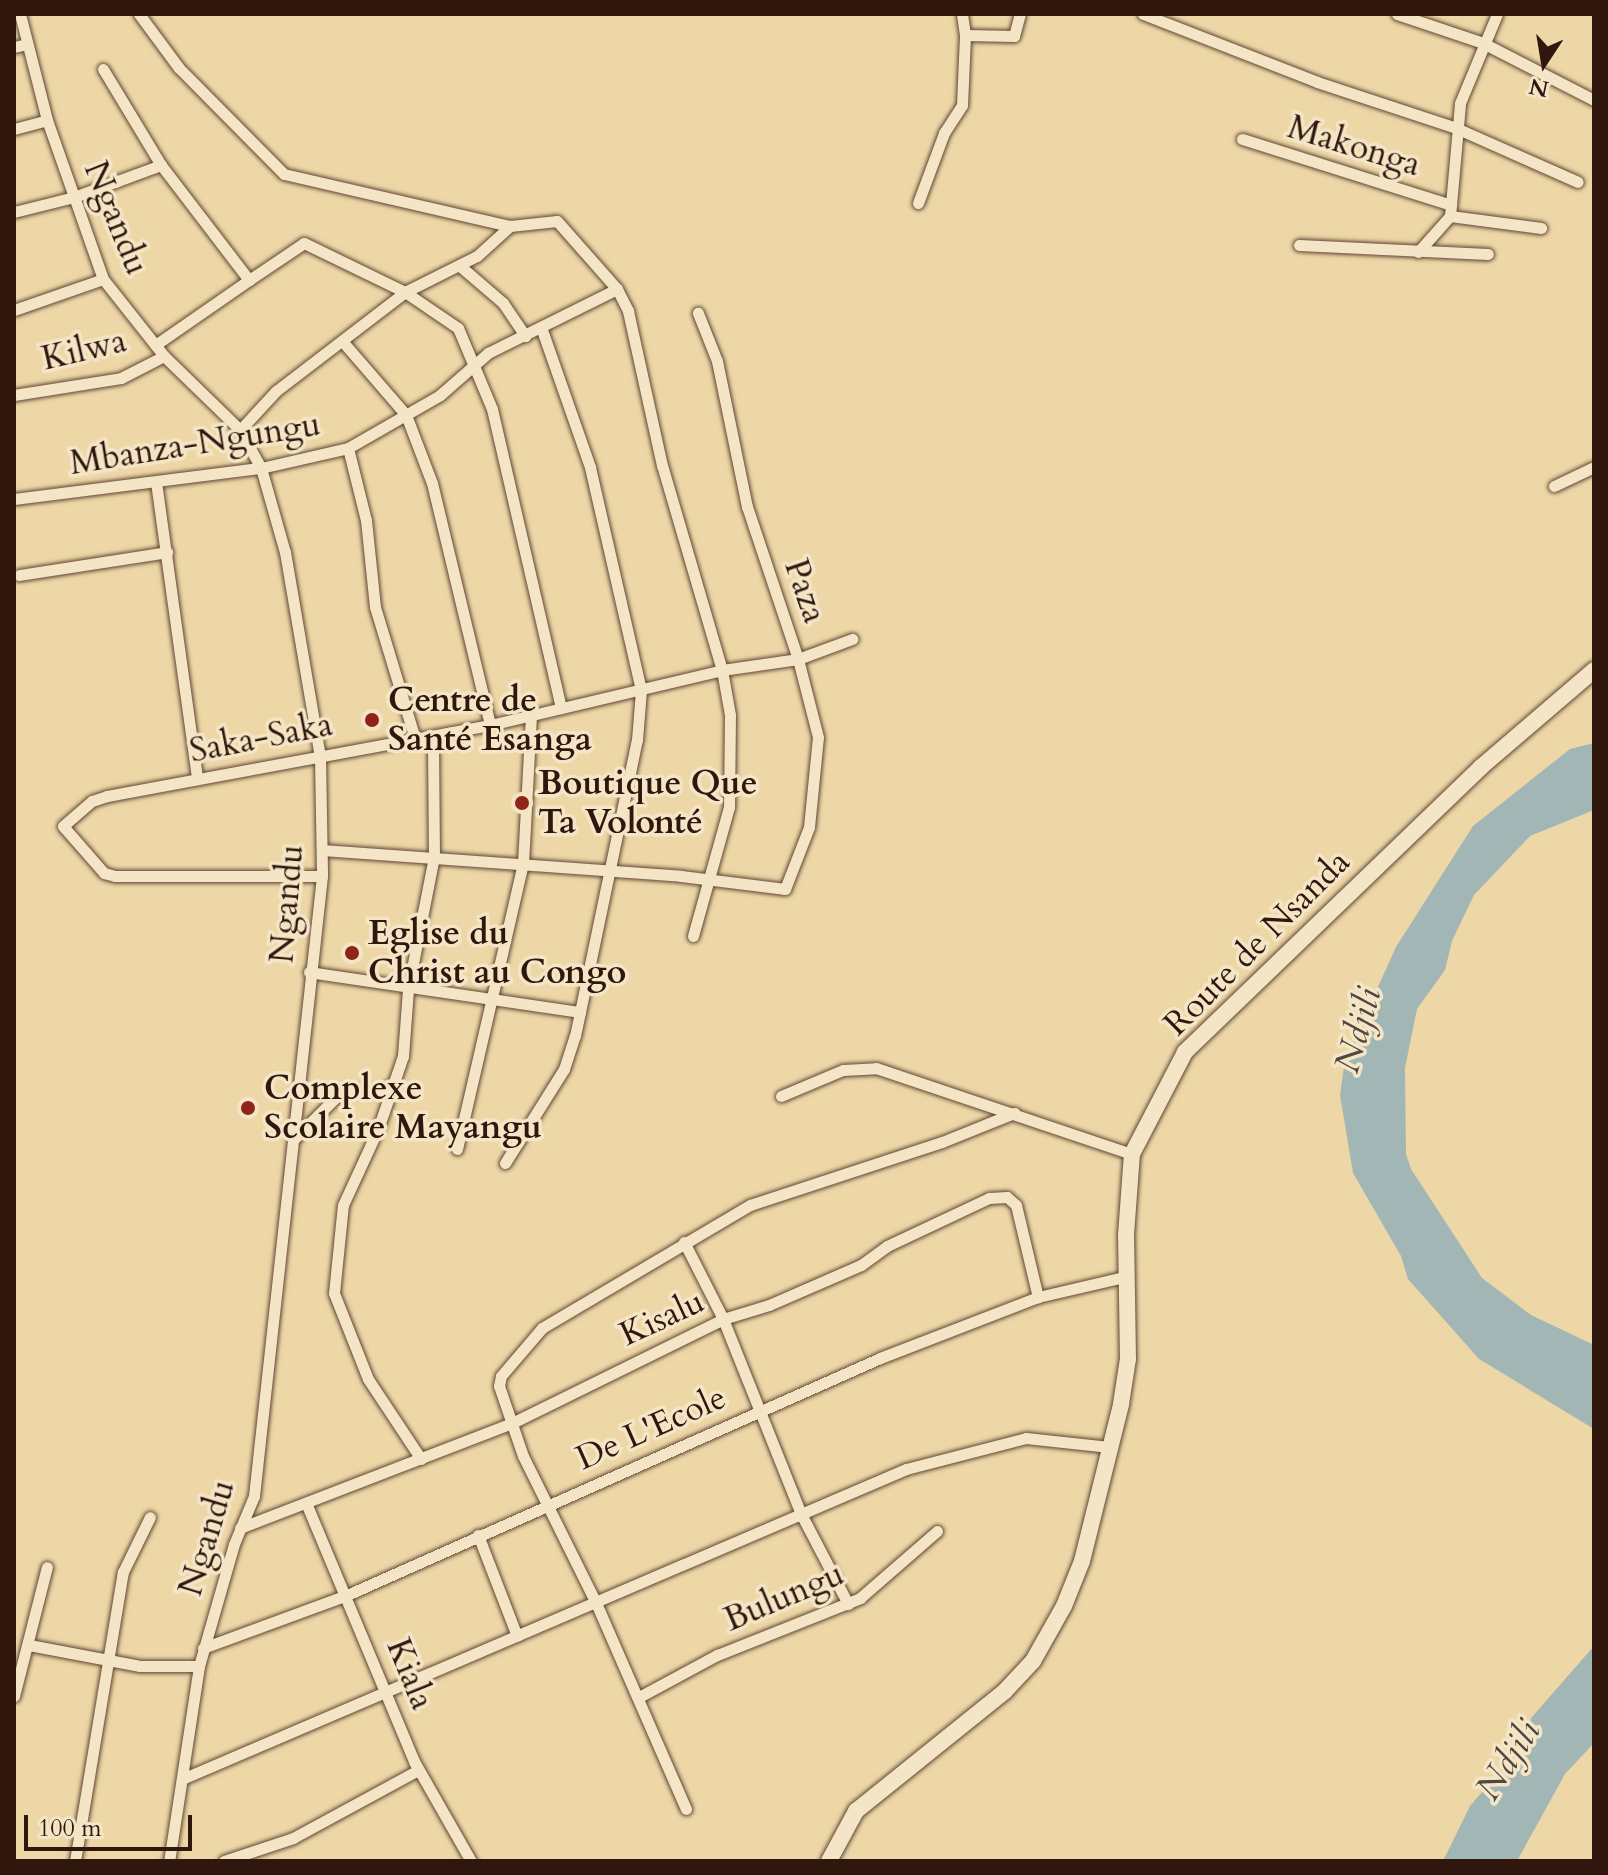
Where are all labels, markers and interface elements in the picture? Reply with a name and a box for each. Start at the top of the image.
north arrow [1504,24,1584,104]
text: N [1527,71,1551,104]
street label: Makonga [1283,107,1425,185]
street label: Ngandu [75,155,157,281]
street label: Kilwa [38,321,130,379]
street label: Mbanza-Ngungu [67,404,323,484]
street label: Paza [775,554,835,628]
place label: Centre de Santé Esanga [388,680,592,760]
street label: Saka-Saka [186,704,336,772]
marker: Centre de Santé Esanga [363,711,381,729]
place label: Boutique Que Ta Volonté [538,763,758,842]
marker: Boutique Que Ta Volonté [513,794,531,812]
street label: Route de Nsanda [1156,842,1358,1044]
street label: Ngandu [261,843,313,965]
place label: Eglise du Christ au Congo [368,913,626,992]
marker: Eglise du Christ au Congo [343,944,361,962]
water label: Ndjili [1325,982,1391,1078]
place label: Complexe Scolaire Mayangu [264,1068,542,1148]
marker: Complexe Scolaire Mayangu [239,1099,257,1117]
street label: Kisalu [613,1281,711,1355]
street label: De L'Ecole [570,1377,732,1479]
street label: Ngandu [170,1475,244,1601]
street label: Bulungu [718,1554,850,1640]
street label: Kiala [377,1633,443,1715]
water label: Ndjili [1466,1712,1550,1808]
scale bar [28,1799,196,1849]
text: 100 m [38,1812,102,1845]

